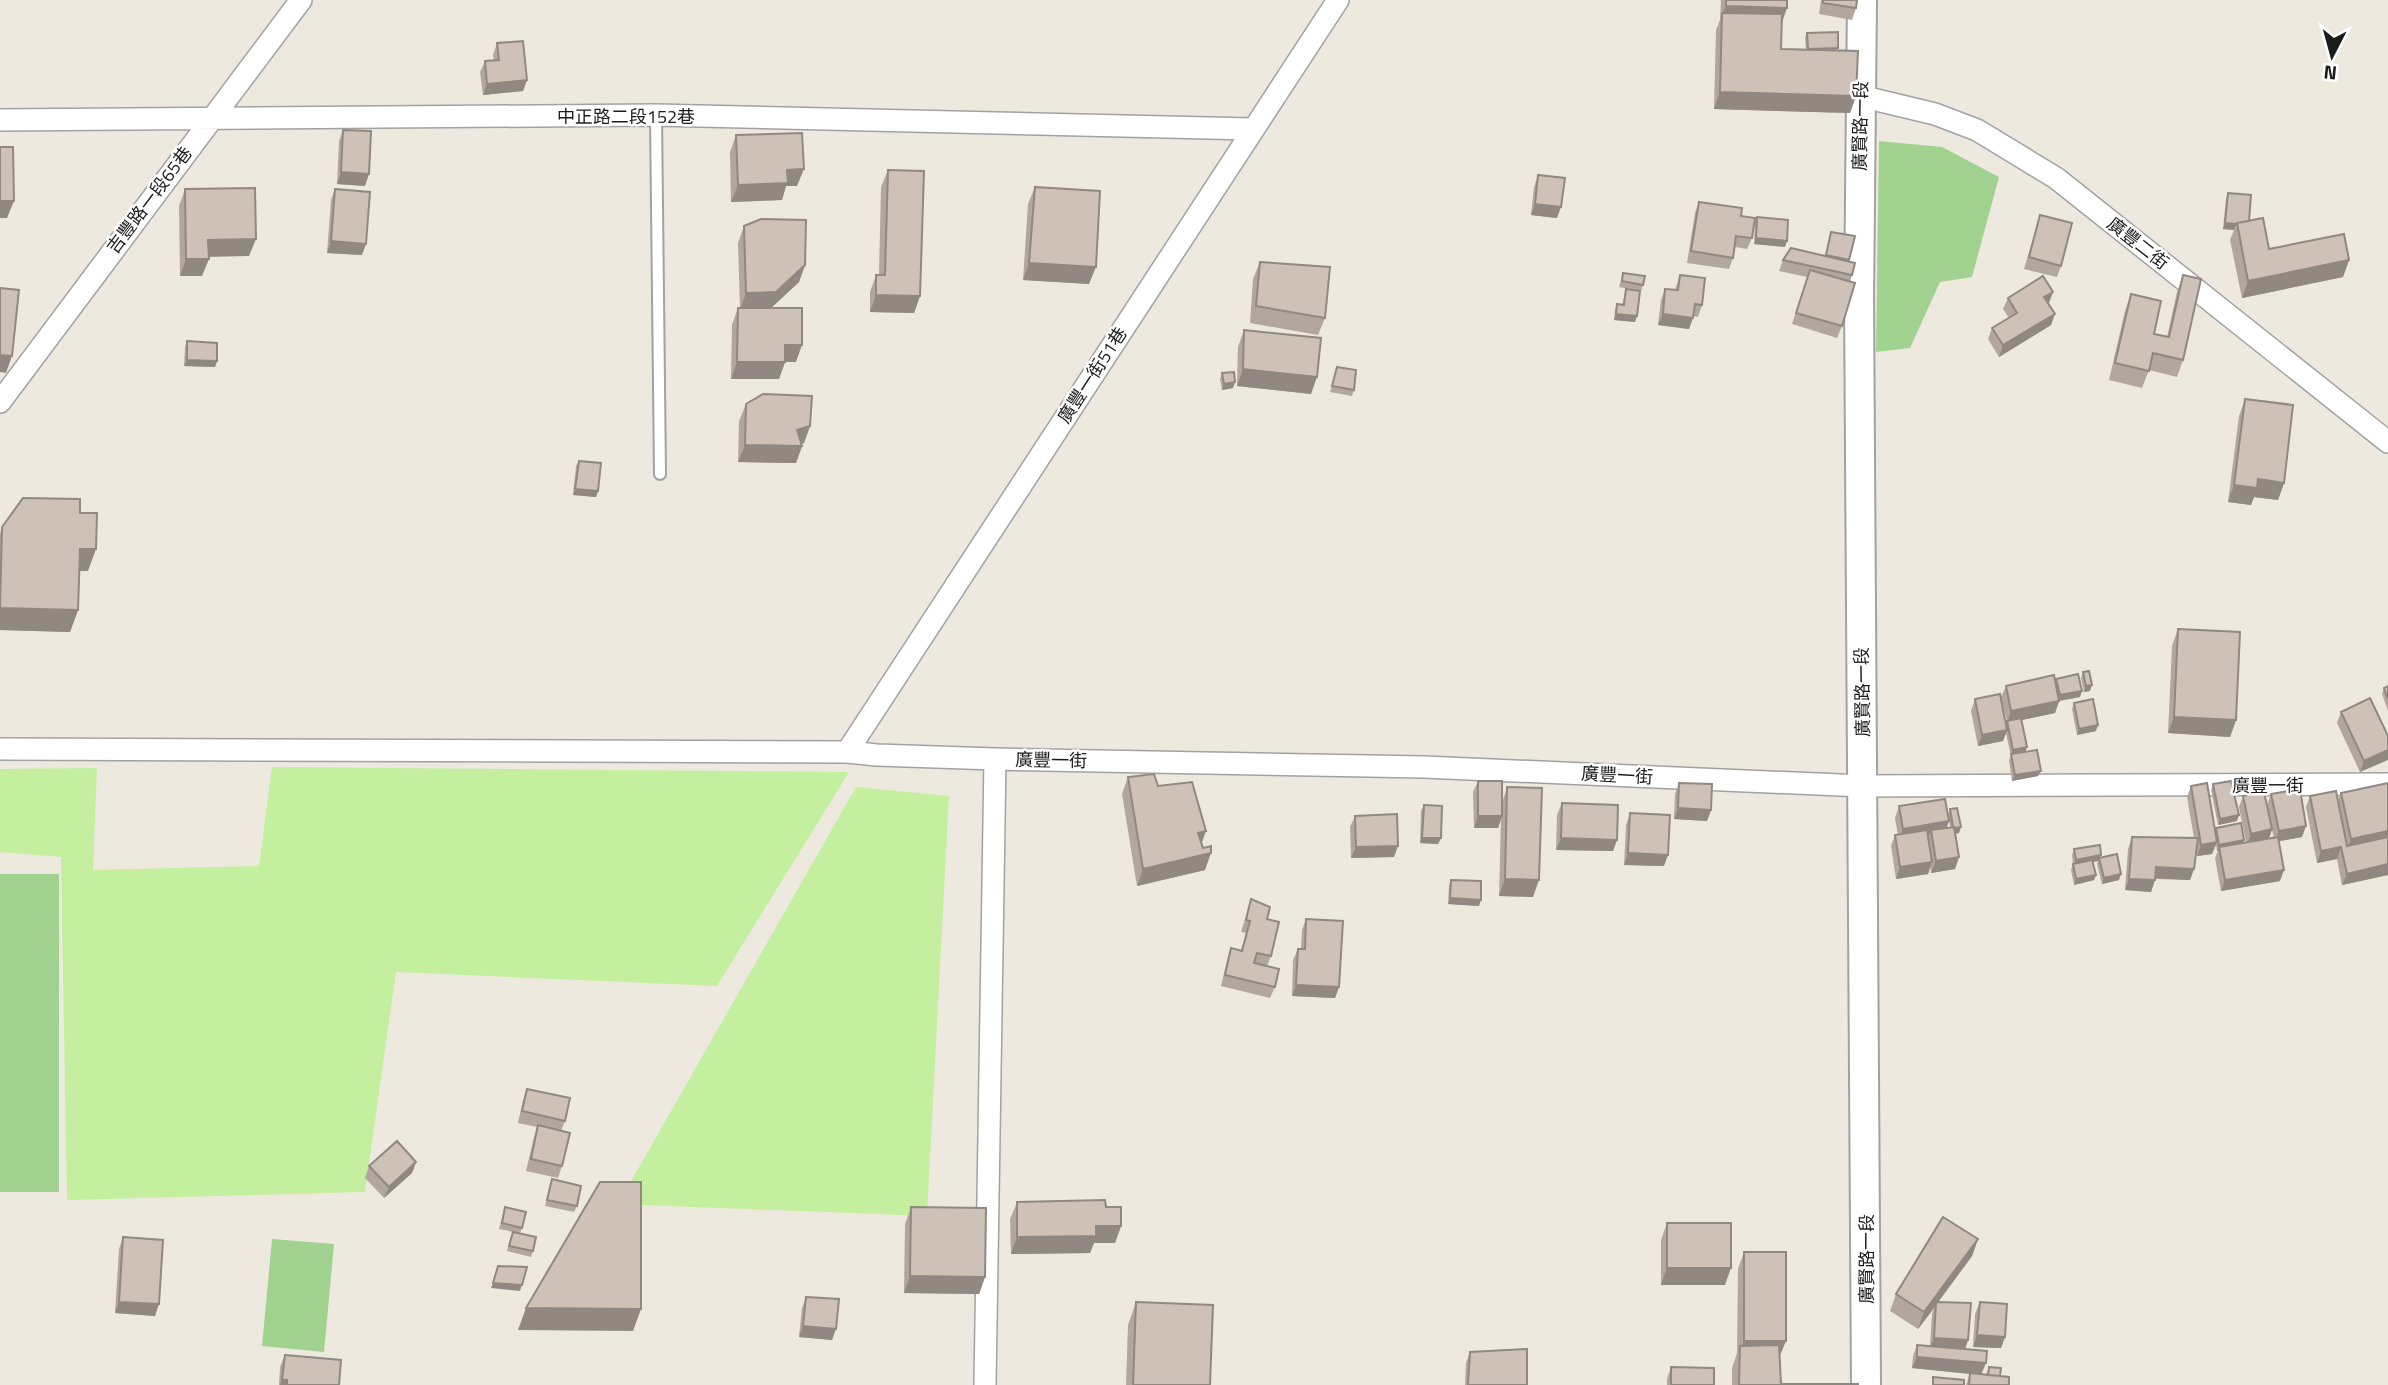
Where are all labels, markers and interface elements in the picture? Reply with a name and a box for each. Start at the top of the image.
north arrow [2297,21,2367,91]
text: N [2322,58,2338,89]
street label: 廣賢路一段 [1846,81,1874,171]
street label: 中正路二段152巷 [557,103,695,130]
street label: 吉豐路一段65巷 [100,141,198,259]
street label: 廣豐二街 [2101,210,2175,276]
street label: 廣豐一街51巷 [1051,321,1133,429]
street label: 廣賢路一段 [1848,647,1876,737]
street label: 廣豐一街 [1015,746,1087,774]
street label: 廣豐一街 [1580,760,1654,790]
street label: 廣豐一街 [2232,772,2304,799]
street label: 廣賢路一段 [1853,1214,1880,1304]

